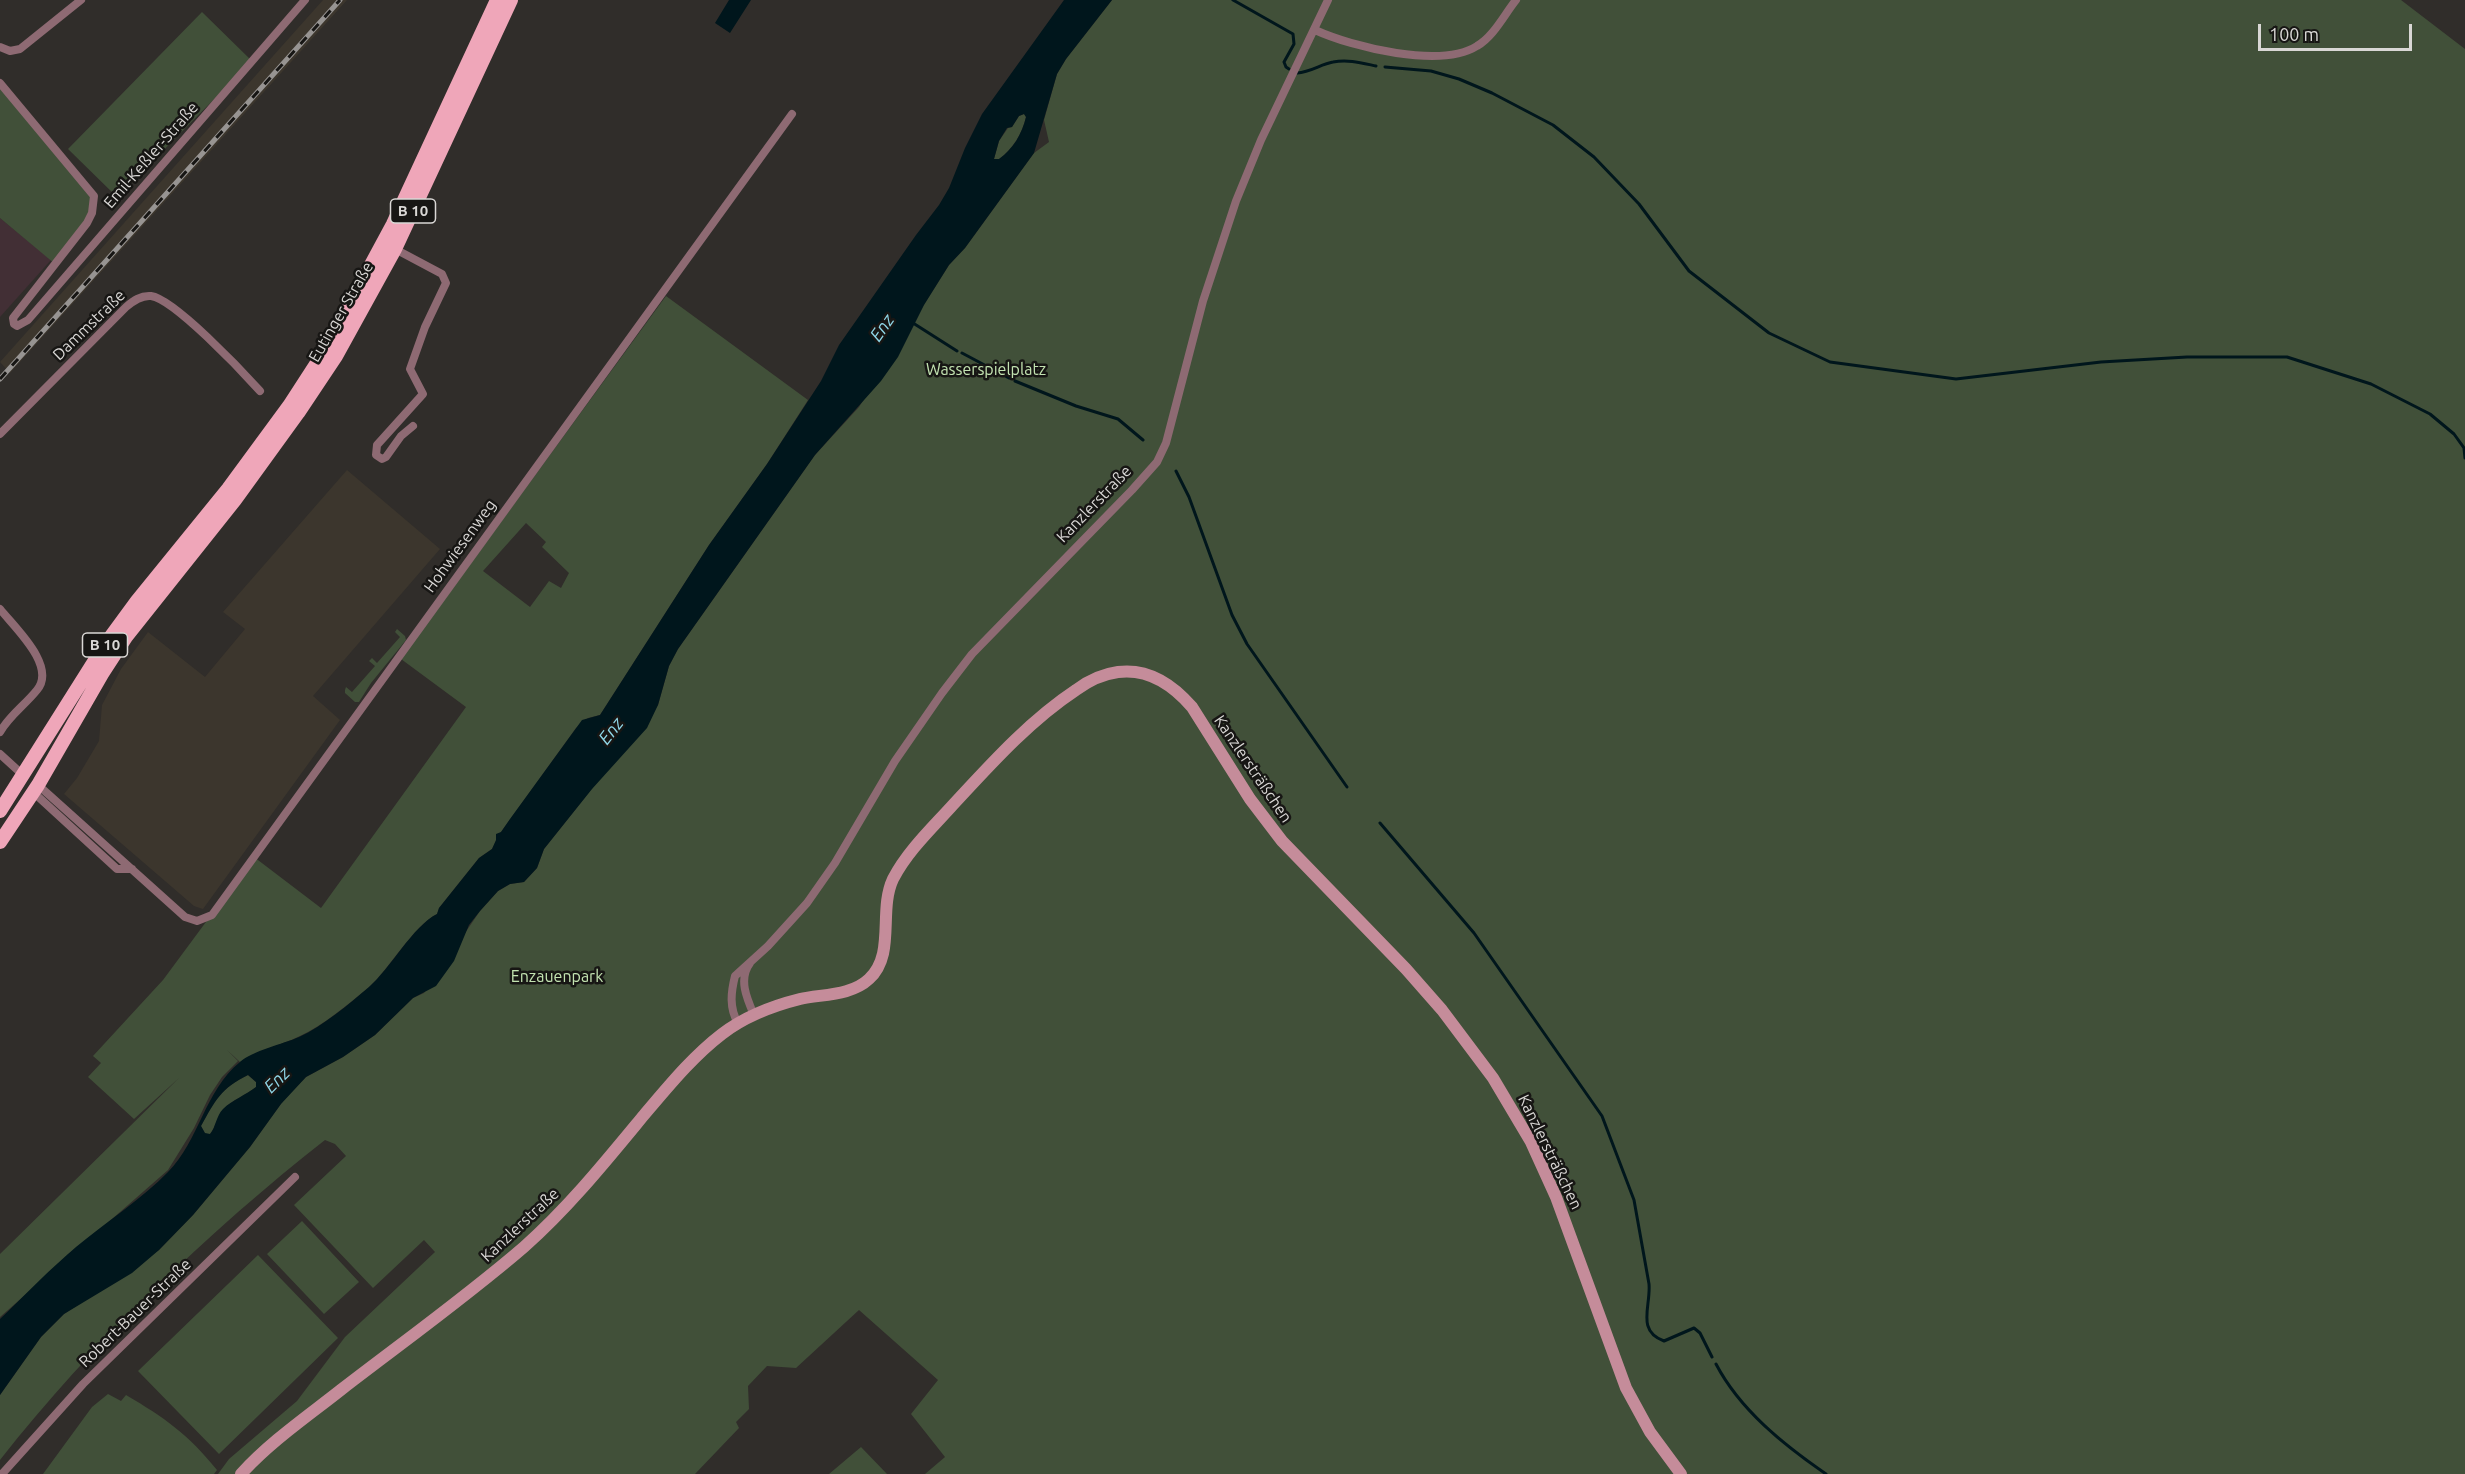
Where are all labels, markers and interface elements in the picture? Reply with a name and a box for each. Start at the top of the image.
scale bar [2261,12,2416,50]
text: 100 m [2269,24,2319,44]
street label: Emil-Keßler-Straße [100,98,202,212]
road number: B 10 [390,199,436,223]
street label: Eutinger Straße [305,258,377,366]
street label: Dammstraße [49,286,129,364]
water label: Enz [865,310,899,346]
park label: Wasserspielplatz [926,360,1046,380]
street label: Kanzlerstraße [1053,462,1135,546]
street label: Hohwiesenweg [420,496,500,596]
road number: B 10 [82,633,128,657]
street label: Kanzlersträßchen [1210,712,1296,826]
water label: Enz [594,713,628,749]
park label: Enzauenpark [511,967,603,987]
water label: Enz [260,1063,294,1097]
street label: Kanzlersträßchen [1514,1092,1586,1212]
street label: Kanzlerstraße [477,1184,563,1266]
street label: Robert-Bauer-Straße [75,1255,195,1371]

